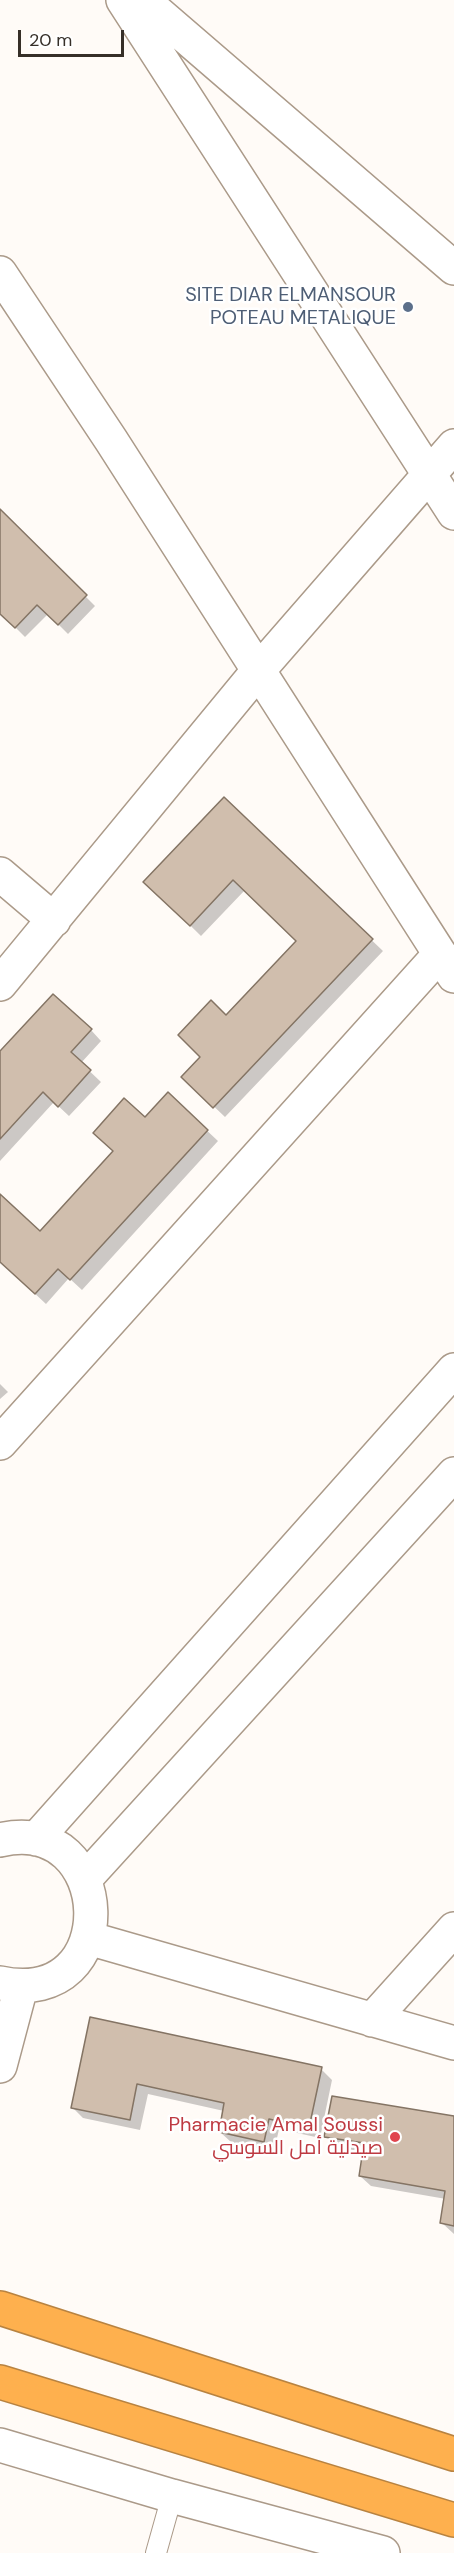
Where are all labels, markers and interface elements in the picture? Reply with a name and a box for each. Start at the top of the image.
scale bar [21,18,128,56]
text: 20 m [29,28,72,52]
place label: SITE DIAR ELMANSOUR POTEAU METALIQUE [185,284,396,331]
marker: SITE DIAR ELMANSOUR POTEAU METALIQUE [401,300,415,314]
place label: Pharmacie Amal Soussi صيدلية أمل السوسي [168,2114,383,2161]
marker: Pharmacie Amal Soussi صيدلية أمل السوسي [388,2130,402,2144]

